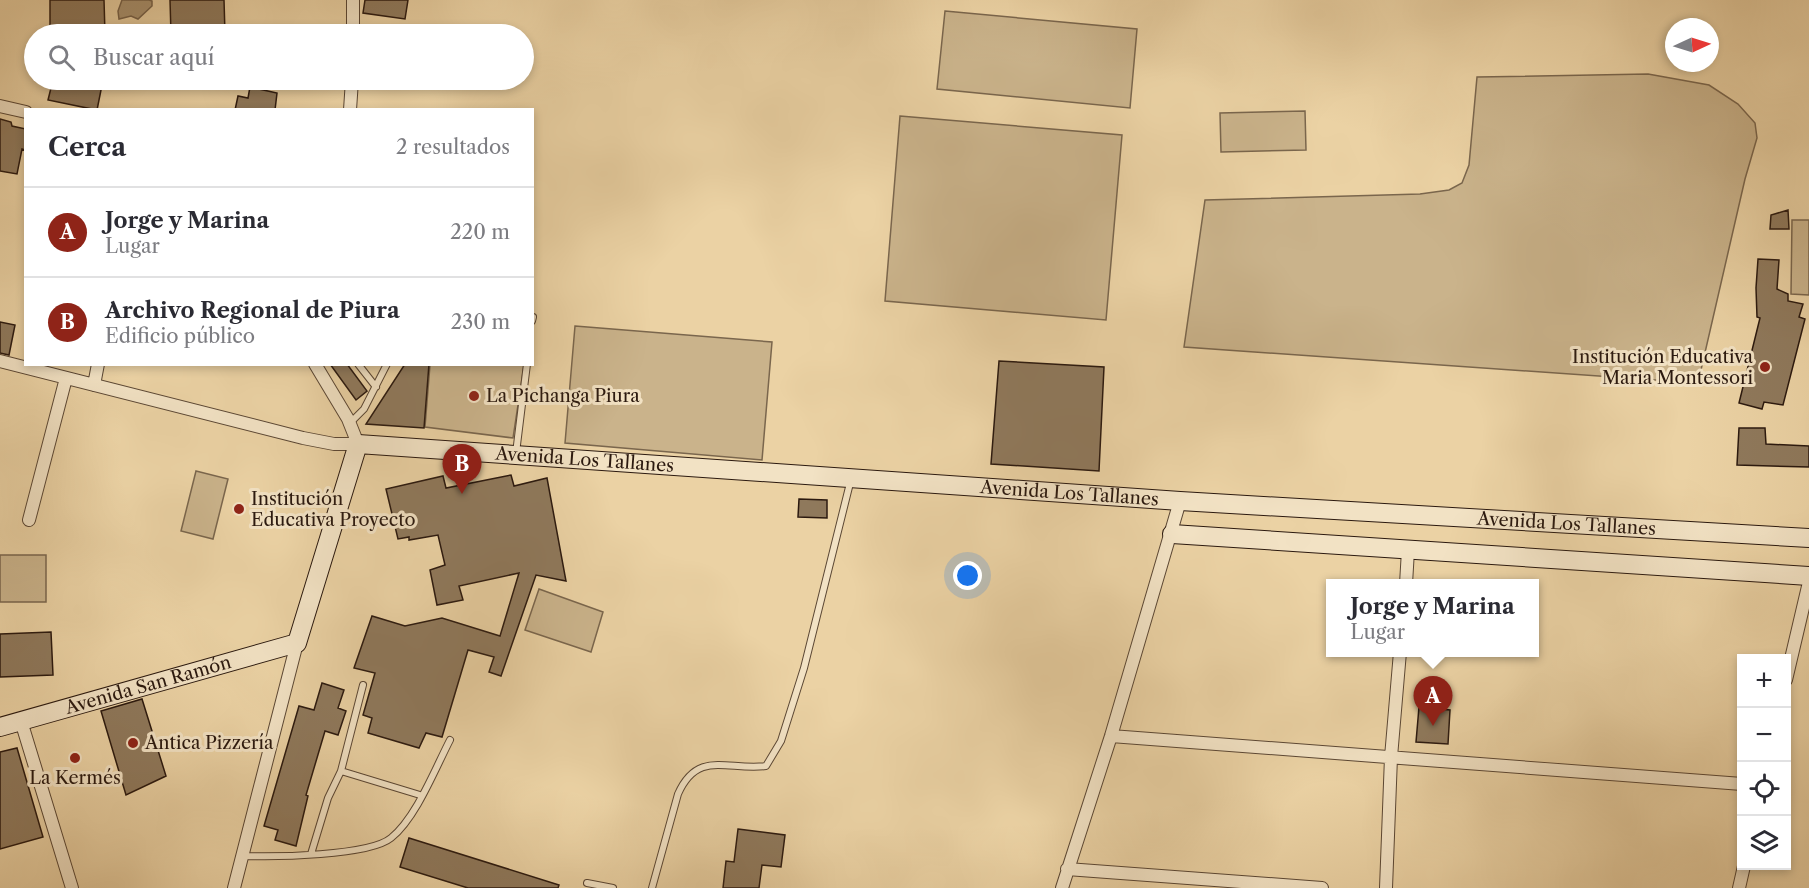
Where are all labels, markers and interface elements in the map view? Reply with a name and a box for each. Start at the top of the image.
north arrow [1665,18,1719,72]
search box [24,24,534,90]
icon: search [45,41,78,74]
text: Buscar aquí [93,44,215,71]
text: Cerca [48,131,126,163]
text: 2 resultados [396,135,510,159]
text: Jorge y Marina [105,207,269,234]
text: A [60,220,75,244]
text: 220 m [450,220,510,244]
text: Lugar [105,234,160,258]
text: Archivo Regional de Piura [105,297,400,324]
text: B [60,310,75,334]
text: 230 m [451,310,510,334]
text: Edificio público [105,324,255,348]
place label: Institución Educativa Maria Montessori [1572,346,1754,389]
marker: Institución Educativa Maria Montessori [1758,360,1772,374]
place label: La Pichanga Piura [486,385,640,407]
marker: La Pichanga Piura [467,389,481,403]
street label: Avenida Los Tallanes [494,442,675,477]
pin: B [442,444,482,494]
street label: Avenida Los Tallanes [978,476,1160,511]
place label: Institución Educativa Proyecto [251,488,416,531]
marker: Institución Educativa Proyecto [232,502,246,516]
street label: Avenida Los Tallanes [1476,507,1657,540]
your location [953,561,982,590]
popup [1326,579,1539,657]
text: Jorge y Marina [1350,593,1515,620]
text: Lugar [1350,620,1405,644]
street label: Avenida San Ramón [62,651,234,719]
map controls [1737,654,1791,870]
button: + [1737,654,1791,708]
pin: A [1414,676,1452,726]
button: − [1737,708,1791,762]
place label: Antica Pizzería [144,732,274,754]
marker: Antica Pizzería [126,736,140,750]
marker: La Kermés [68,751,82,765]
button: locate [1737,762,1791,816]
place label: La Kermés [29,767,121,789]
button: layers [1737,816,1791,870]

